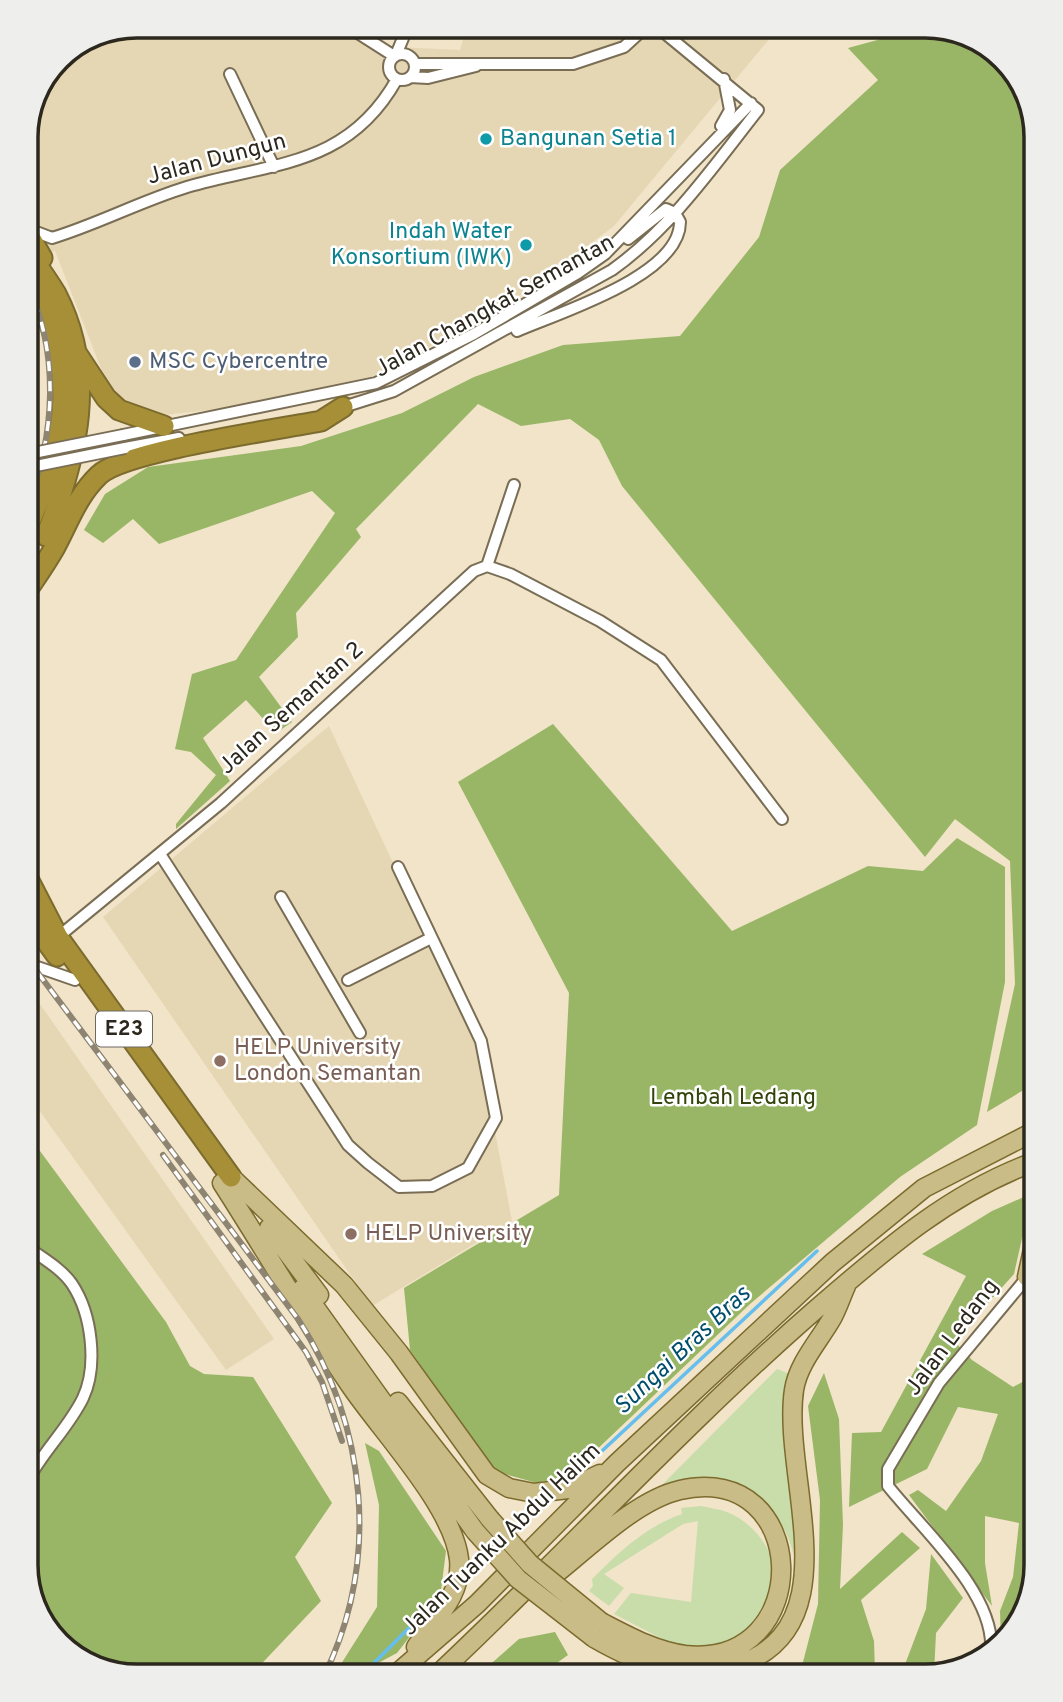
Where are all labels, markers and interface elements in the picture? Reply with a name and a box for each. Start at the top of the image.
place label: Bangunan Setia 1 [500,125,677,154]
street label: Jalan Dungun [144,128,290,192]
marker: Bangunan Setia 1 [478,131,494,147]
place label: Indah Water Konsortium (IWK) [331,218,512,273]
street label: Jalan Changkat Semantan [370,229,620,385]
marker: Indah Water Konsortium (IWK) [518,237,534,253]
place label: MSC Cybercentre [149,348,328,377]
marker: MSC Cybercentre [127,354,143,370]
street label: Jalan Semantan 2 [213,636,371,782]
road number: E23 [96,1012,152,1046]
place label: HELP University London Semantan [234,1034,421,1089]
marker: HELP University London Semantan [212,1053,228,1069]
park label: Lembah Ledang [650,1084,816,1113]
place label: HELP University [365,1220,532,1249]
marker: HELP University [343,1226,359,1242]
street label: Jalan Ledang [900,1274,1006,1402]
water label: Sungai Bras Bras [608,1279,759,1422]
street label: Jalan Tuanku Abdul Halim [396,1437,608,1643]

